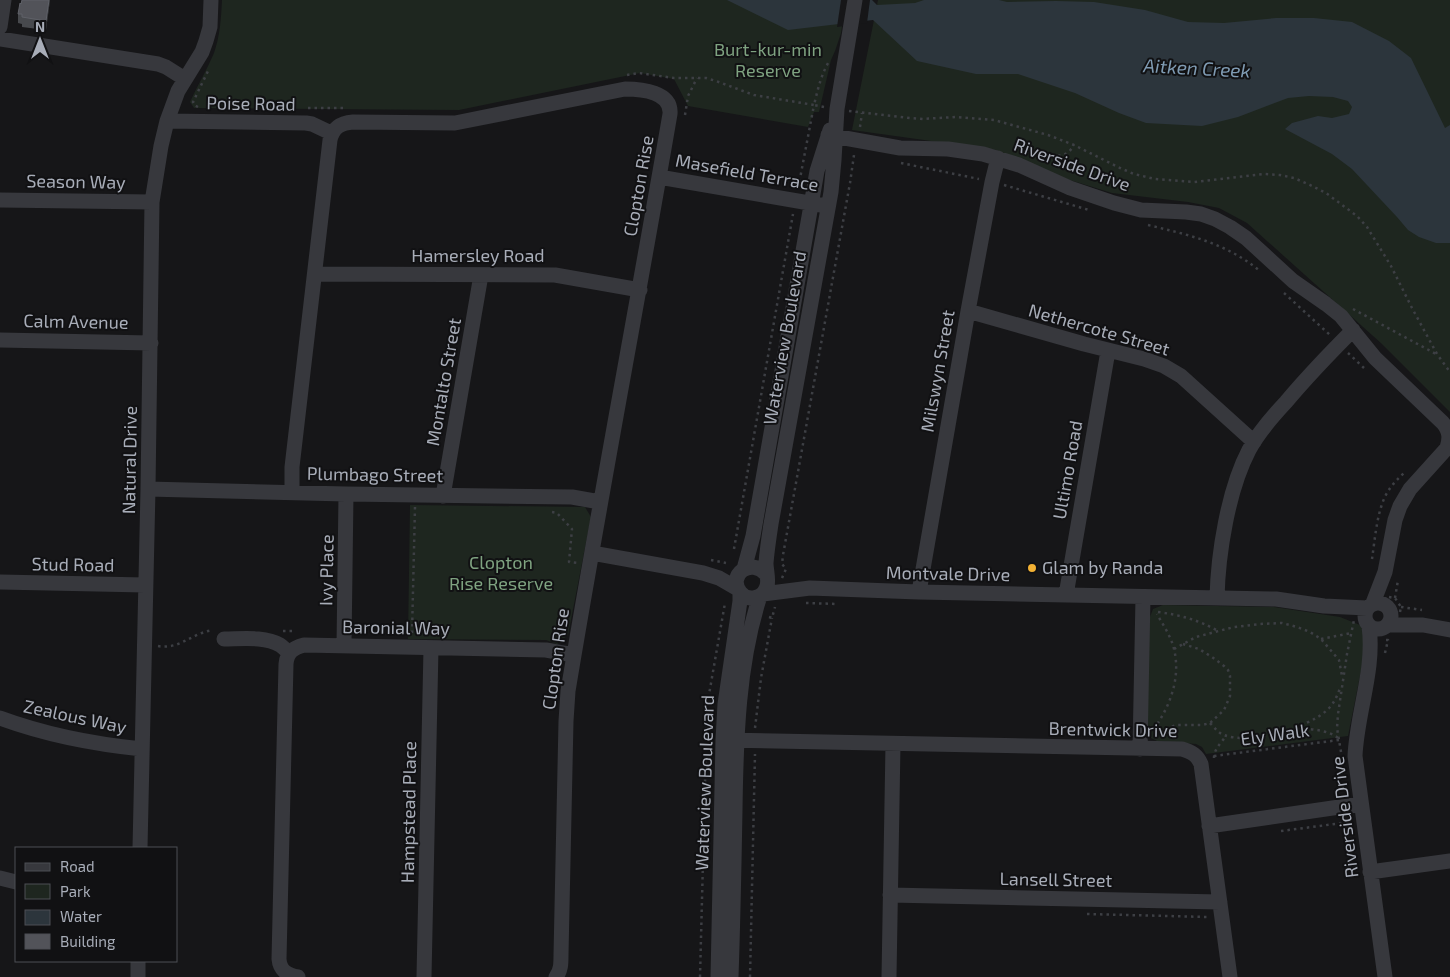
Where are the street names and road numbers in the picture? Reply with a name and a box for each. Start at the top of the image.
street label: Poise Road [206,91,296,115]
street label: Riverside Drive [1011,133,1134,195]
street label: Clopton Rise [618,134,658,238]
street label: Masefield Terrace [674,149,821,195]
street label: Season Way [26,169,126,193]
street label: Hamersley Road [411,244,545,266]
street label: Waterview Boulevard [758,249,810,426]
street label: Nethercote Street [1026,298,1172,360]
street label: Milswyn Street [915,308,959,434]
street label: Calm Avenue [23,309,129,333]
street label: Montalto Street [421,316,465,448]
street label: Natural Drive [117,406,141,514]
street label: Ultimo Road [1047,419,1087,521]
street label: Plumbago Street [307,462,444,486]
street label: Ivy Place [314,534,338,606]
street label: Stud Road [31,552,115,576]
street label: Montvale Drive [886,561,1010,585]
street label: Clopton Rise [537,607,573,711]
street label: Baronial Way [342,615,451,639]
street label: Zealous Way [22,694,129,738]
street label: Waterview Boulevard [690,695,718,871]
street label: Brentwick Drive [1048,717,1178,741]
street label: Ely Walk [1239,718,1311,750]
street label: Hampstead Place [396,741,420,883]
street label: Riverside Drive [1326,755,1362,879]
street label: Lansell Street [999,867,1113,891]

